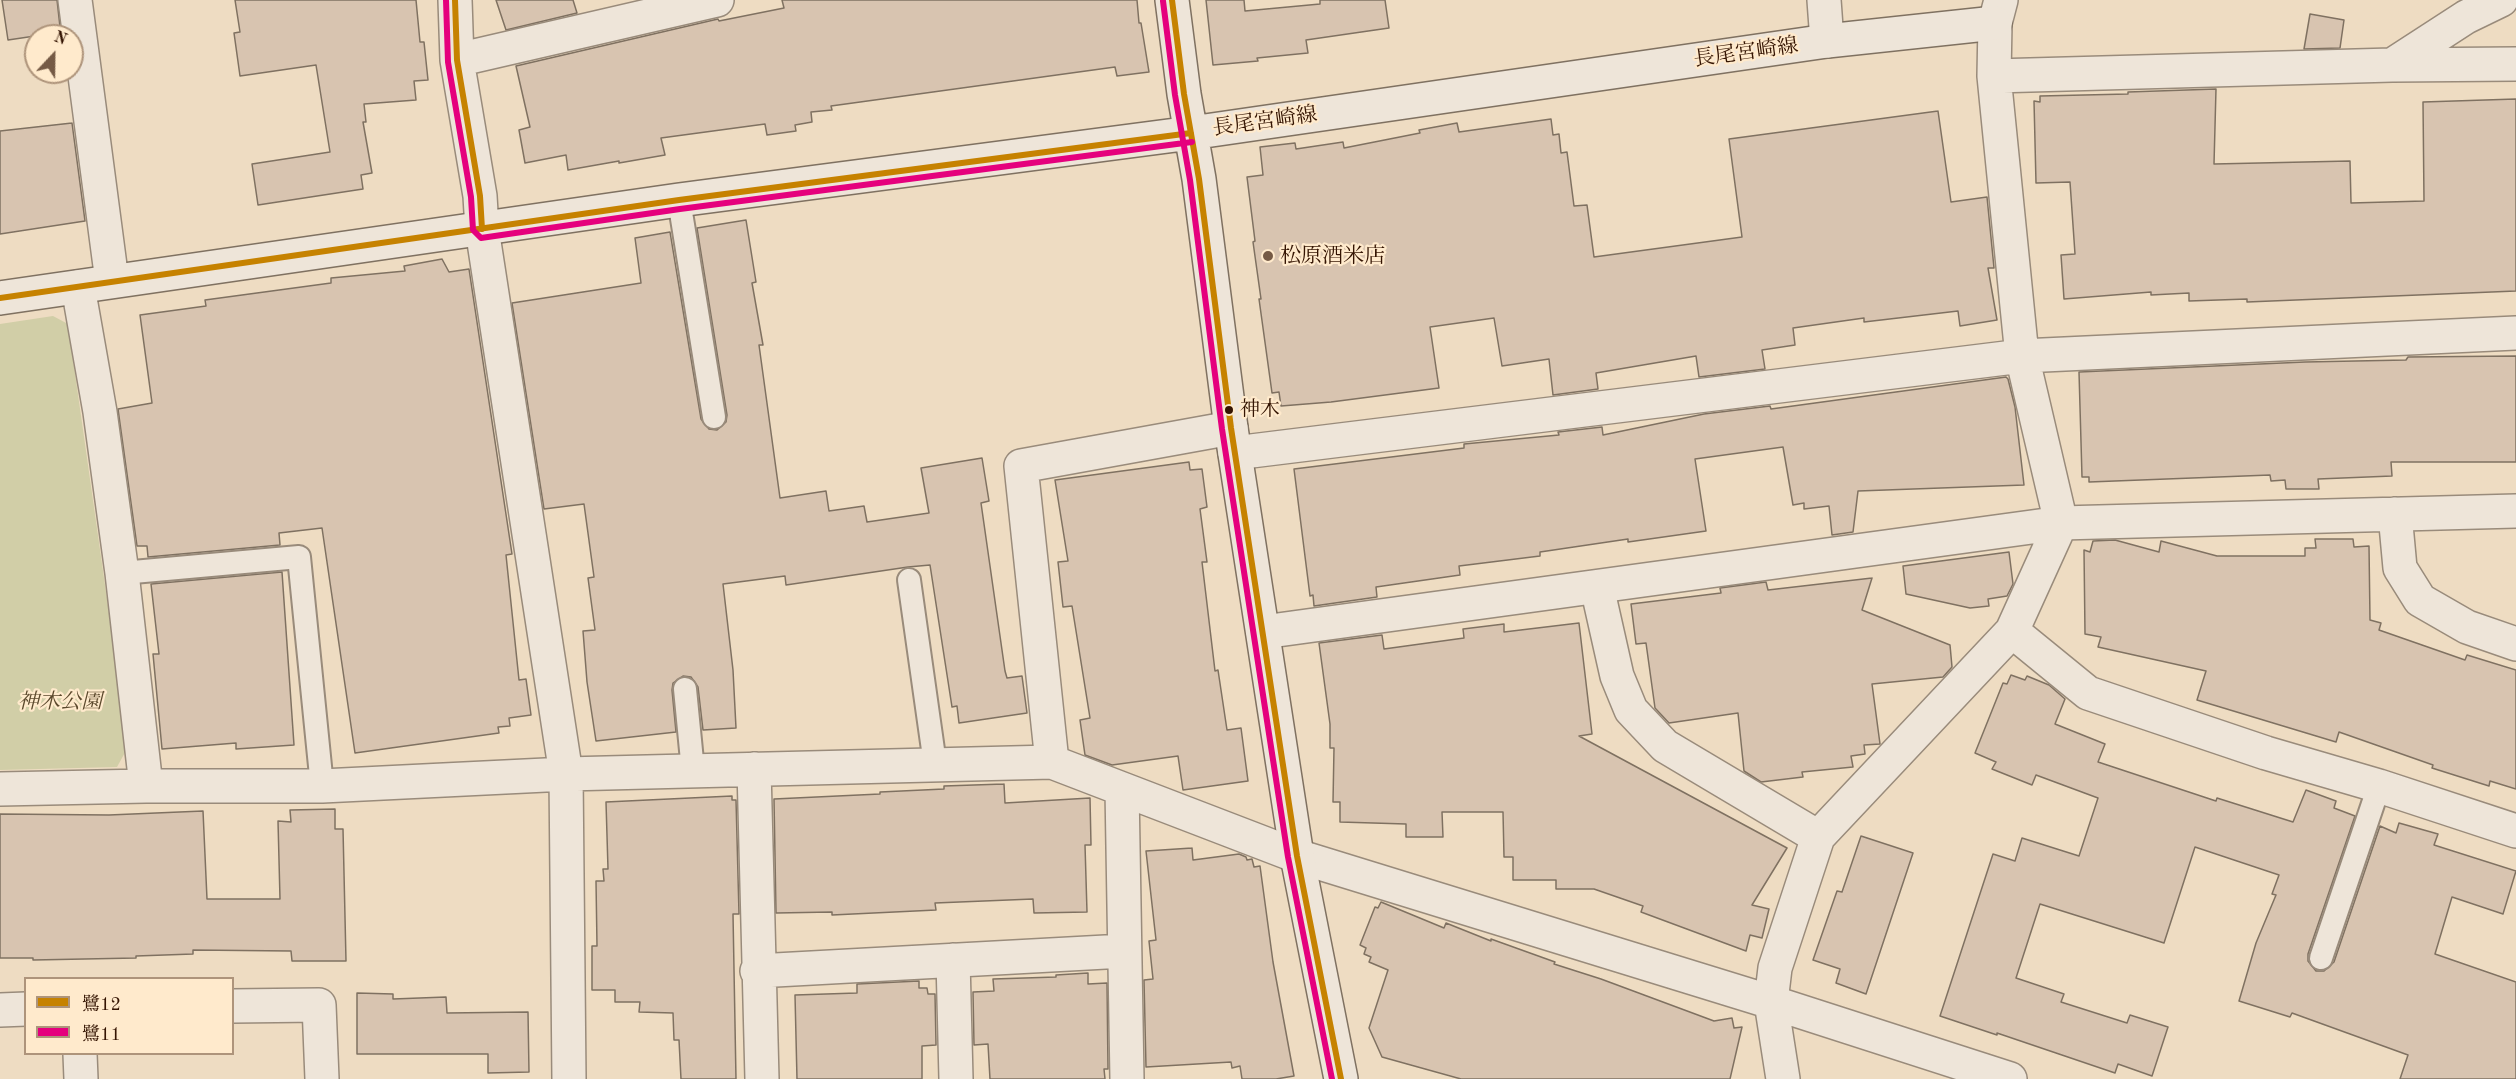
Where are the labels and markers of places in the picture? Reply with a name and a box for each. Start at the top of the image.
place label: 松原酒米店 [1280,243,1385,269]
marker: 松原酒米店 [1261,249,1275,263]
place label: 神木 [1240,398,1280,422]
marker: 神木 [1223,404,1235,416]

